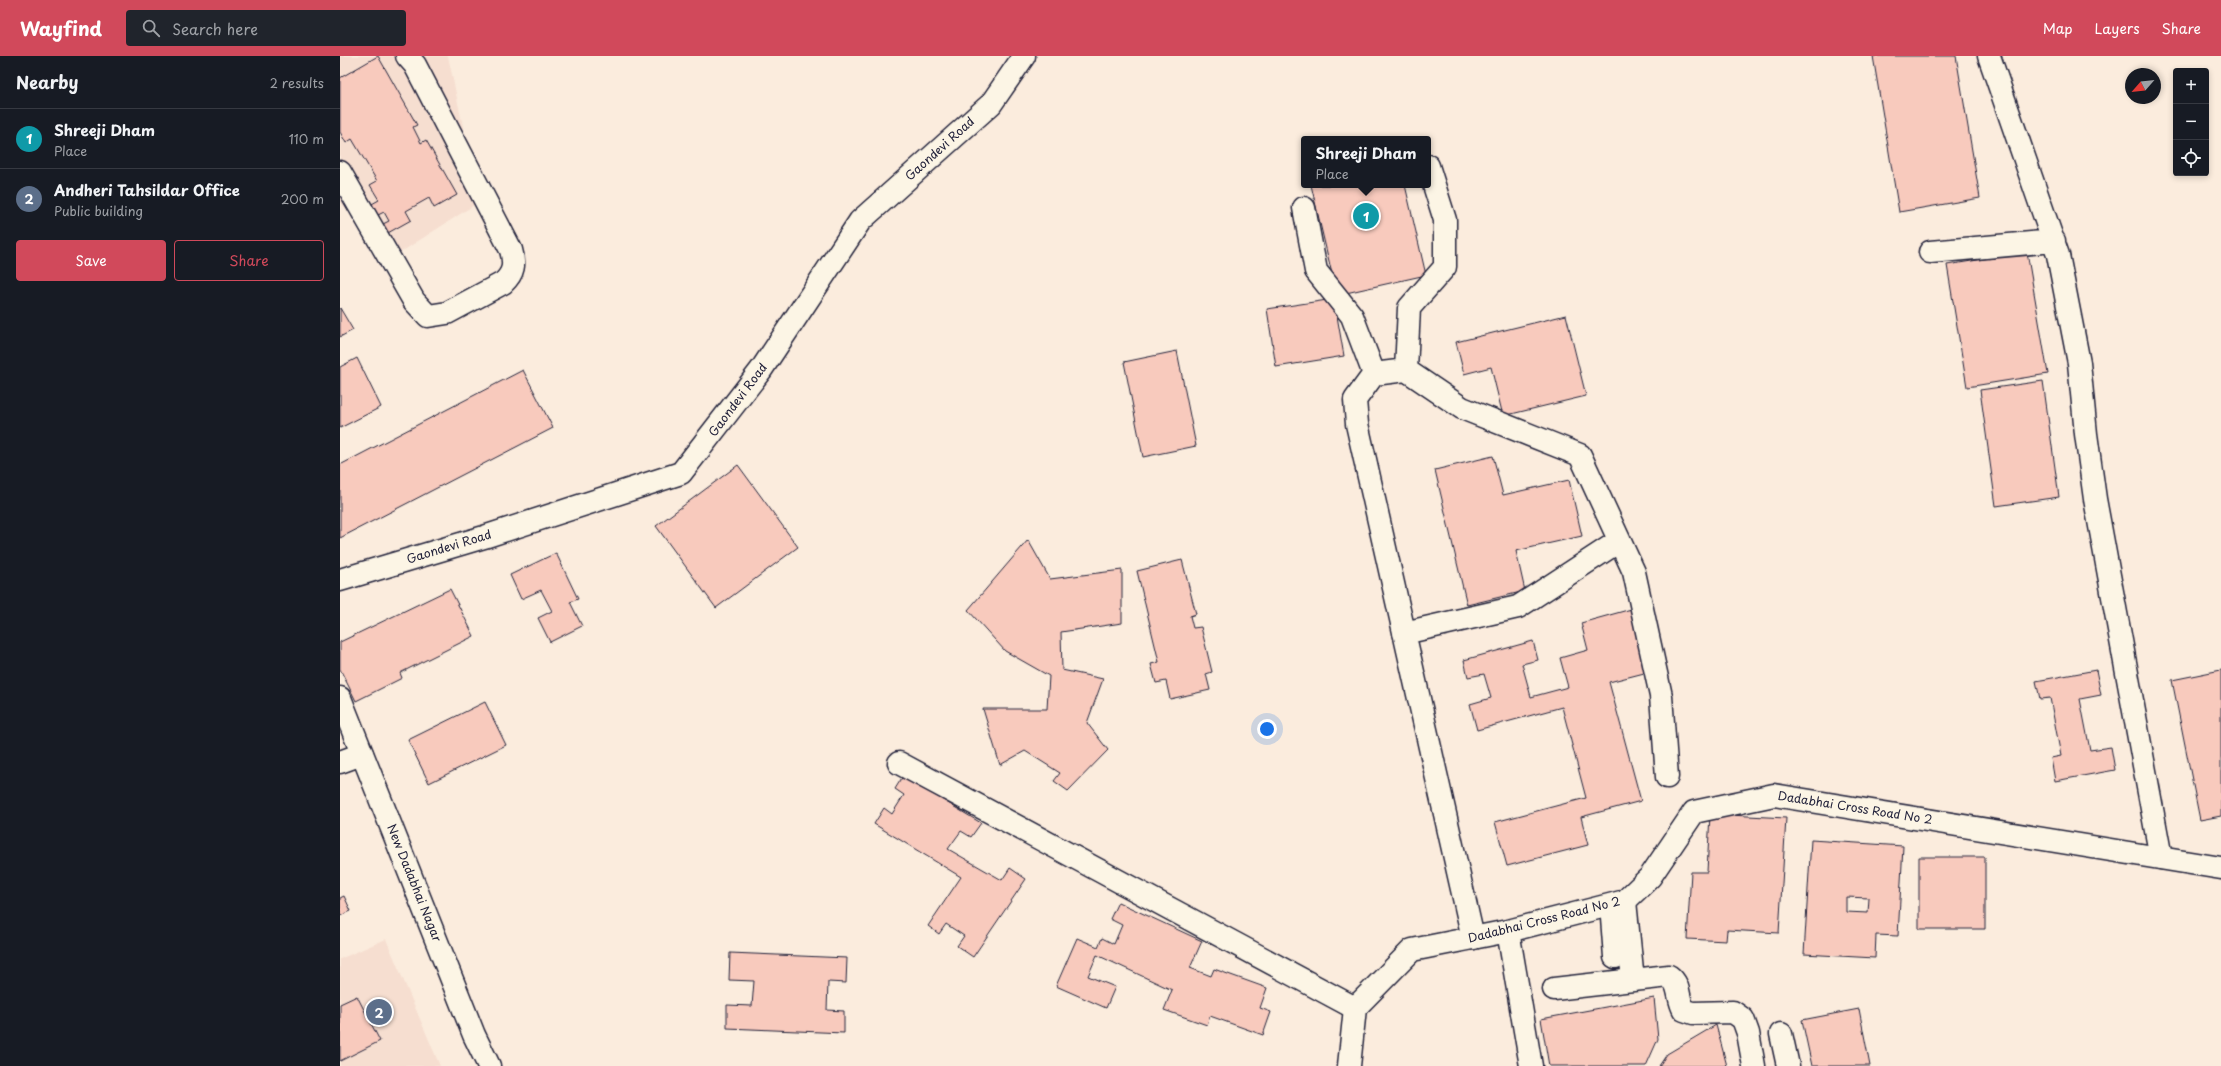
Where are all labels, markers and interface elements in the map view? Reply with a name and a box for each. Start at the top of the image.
search box [126,10,406,46]
text: Wayfind [20,14,102,42]
icon: search [140,17,162,39]
text: Search here [172,17,258,40]
text: Map [2043,18,2073,39]
text: Layers [2095,18,2140,39]
text: Share [2162,18,2201,39]
north arrow [2125,68,2161,104]
map controls [2173,68,2209,176]
button: + [2173,68,2209,104]
text: Nearby [16,69,78,95]
text: 2 results [270,73,324,92]
button: − [2173,104,2209,140]
street label: Gaondevi Road [901,112,978,184]
text: Shreeji Dham [54,118,155,141]
text: 1 [26,129,32,148]
text: 110 m [289,129,324,148]
popup [1301,136,1431,188]
button: locate [2173,140,2209,176]
text: Place [54,141,87,160]
text: Shreeji Dham [1315,141,1417,164]
text: Place [1315,164,1349,183]
text: Andheri Tahsildar Office [54,178,240,201]
text: 2 [24,189,34,208]
text: 200 m [281,189,324,208]
text: Public building [54,201,143,220]
pin: 1 [1353,201,1379,231]
button: Save [16,240,166,281]
button: Share [174,240,324,281]
street label: Gaondevi Road [704,359,771,440]
street label: Gaondevi Road [404,525,493,567]
your location [1257,719,1277,739]
street label: Dadabhai Cross Road No 2 [1777,786,1934,828]
street label: New Dadabhai Nagar [383,821,447,945]
street label: Dadabhai Cross Road No 2 [1466,891,1622,947]
pin: 2 [366,997,392,1027]

